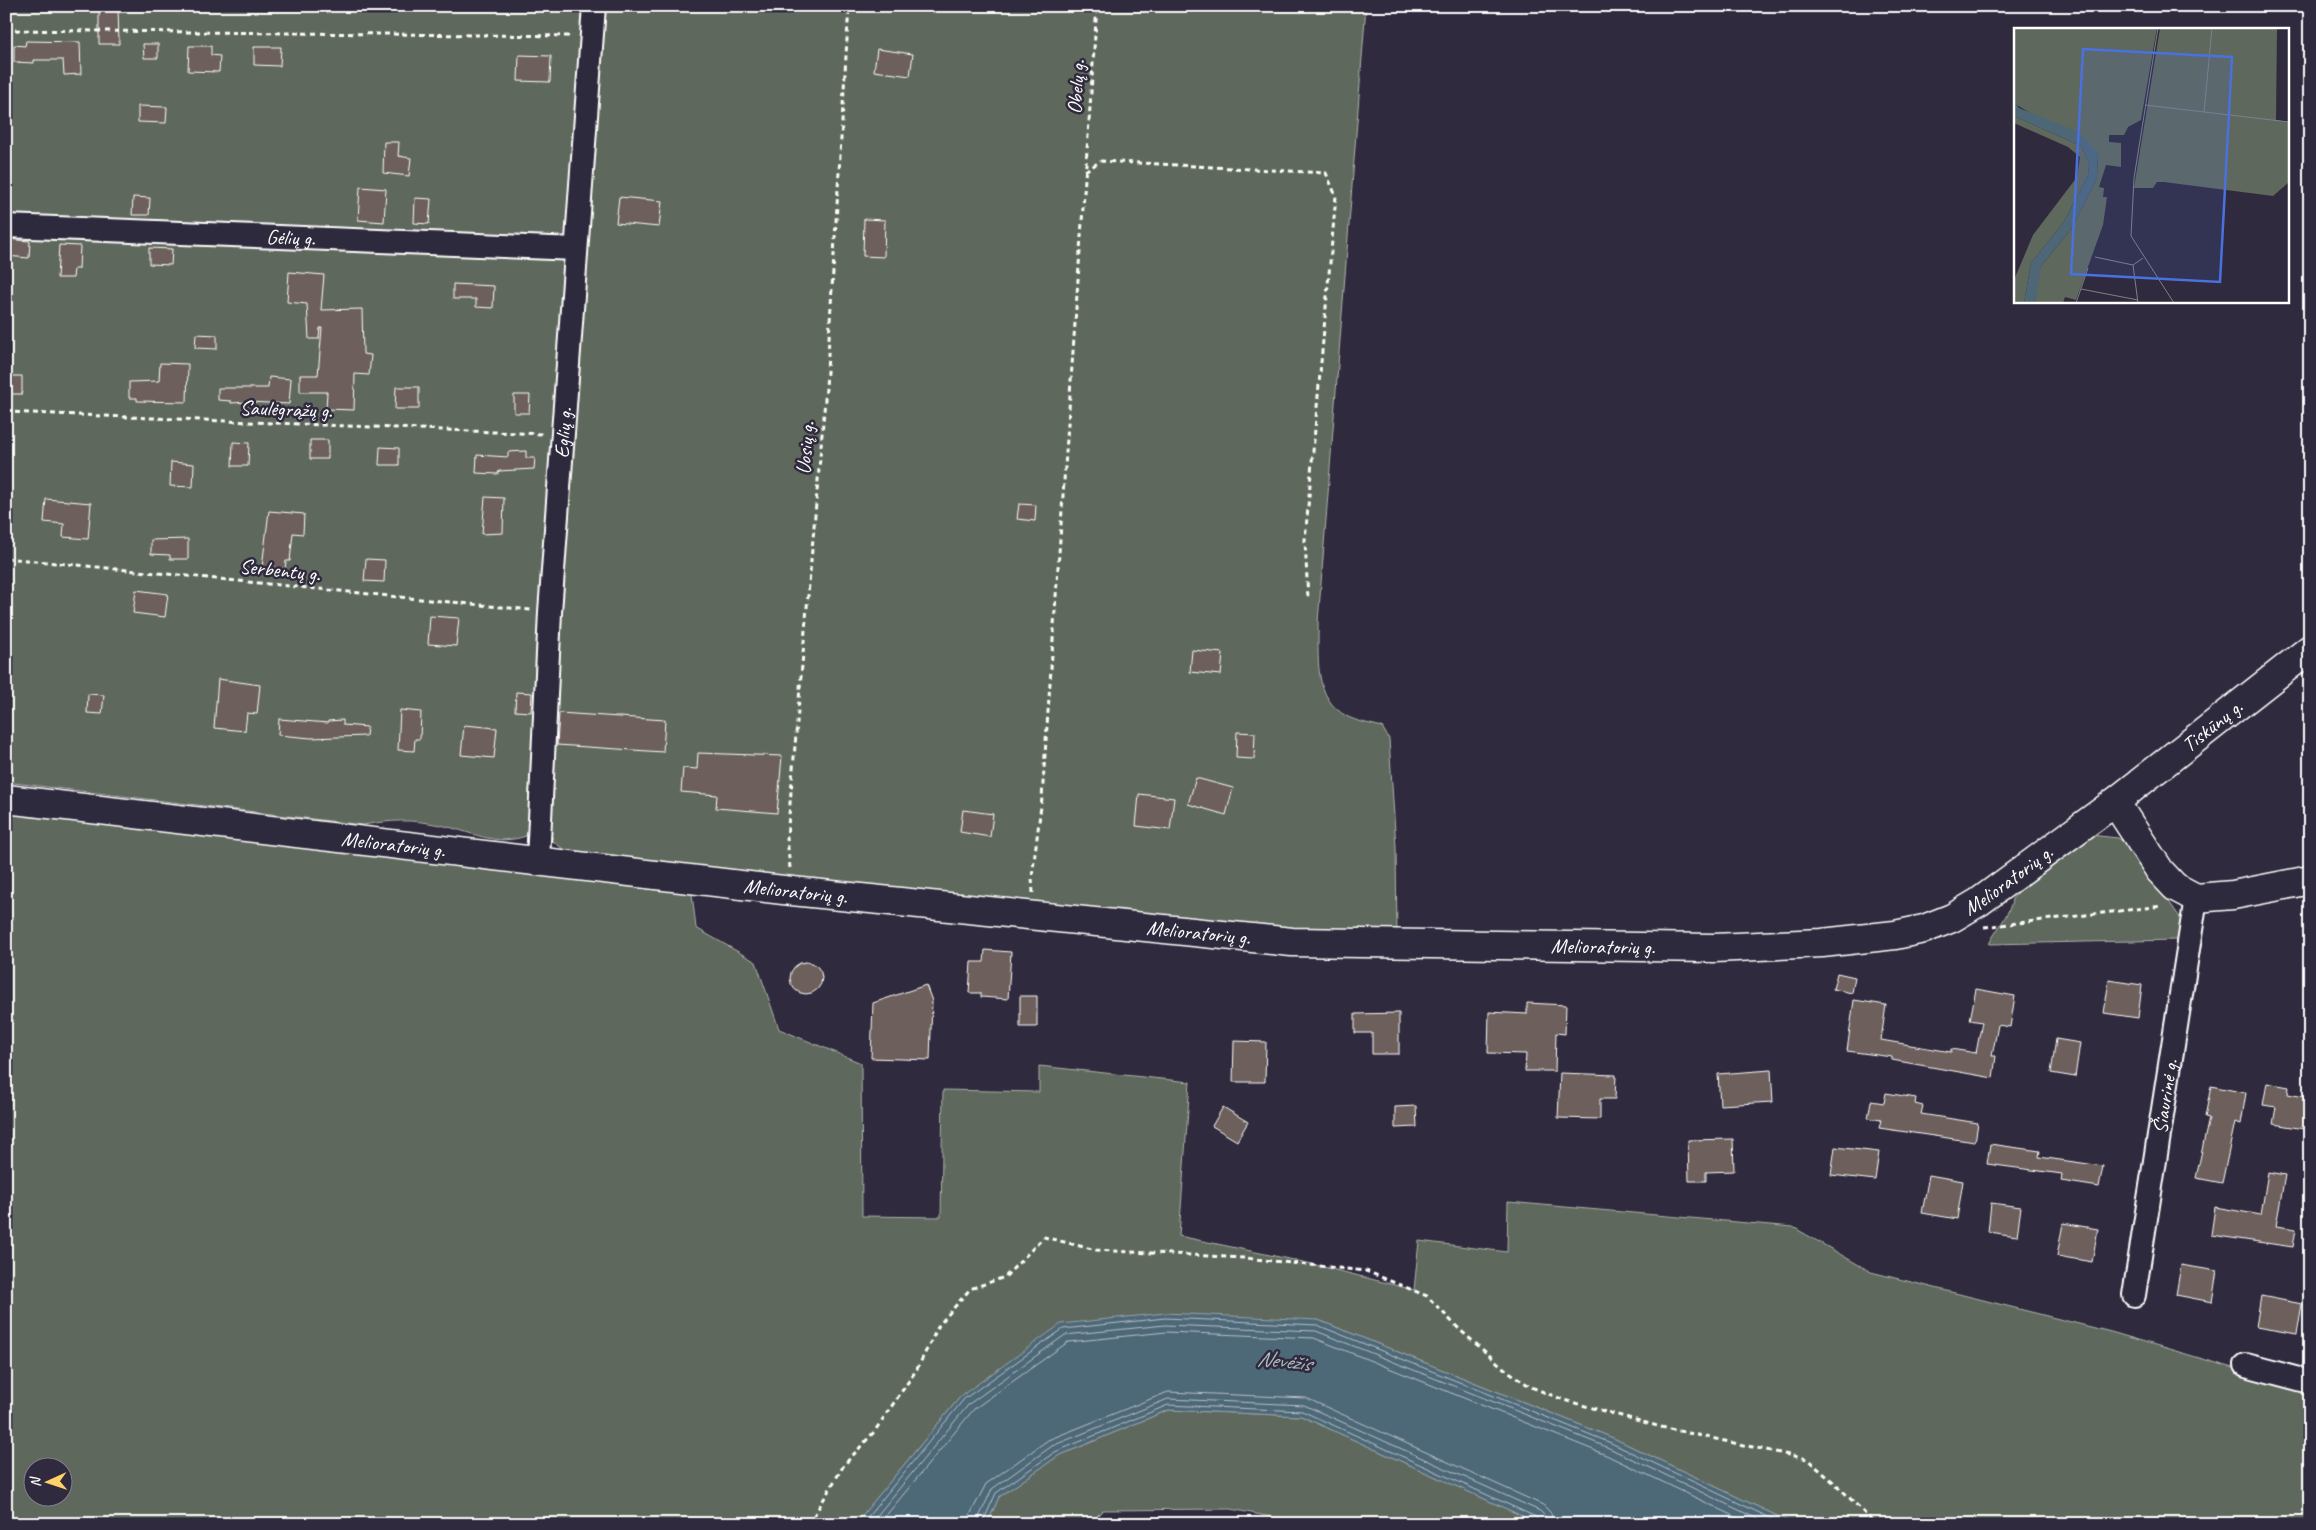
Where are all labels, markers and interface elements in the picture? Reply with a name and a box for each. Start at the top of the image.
inset map [2014,28,2288,302]
street label: Obelų g. [1061,58,1091,115]
street label: Gėlių g. [266,224,317,252]
street label: Saulėgrąžų g. [239,394,334,424]
street label: Eglių g. [548,406,578,459]
street label: Uosių g. [790,420,820,476]
street label: Serbentų g. [238,553,322,587]
street label: Tiskūnų g. [2177,693,2248,758]
street label: Melioratorių g. [340,825,447,863]
street label: Melioratorių g. [1959,839,2059,921]
street label: Melioratorių g. [742,872,850,910]
street label: Melioratorių g. [1145,914,1253,951]
street label: Melioratorių g. [1551,933,1656,960]
street label: Šiaurinė g. [2146,1057,2184,1135]
water label: Nevėžis [1256,1344,1316,1378]
north arrow [22,1458,72,1508]
text: N [27,1476,44,1487]

